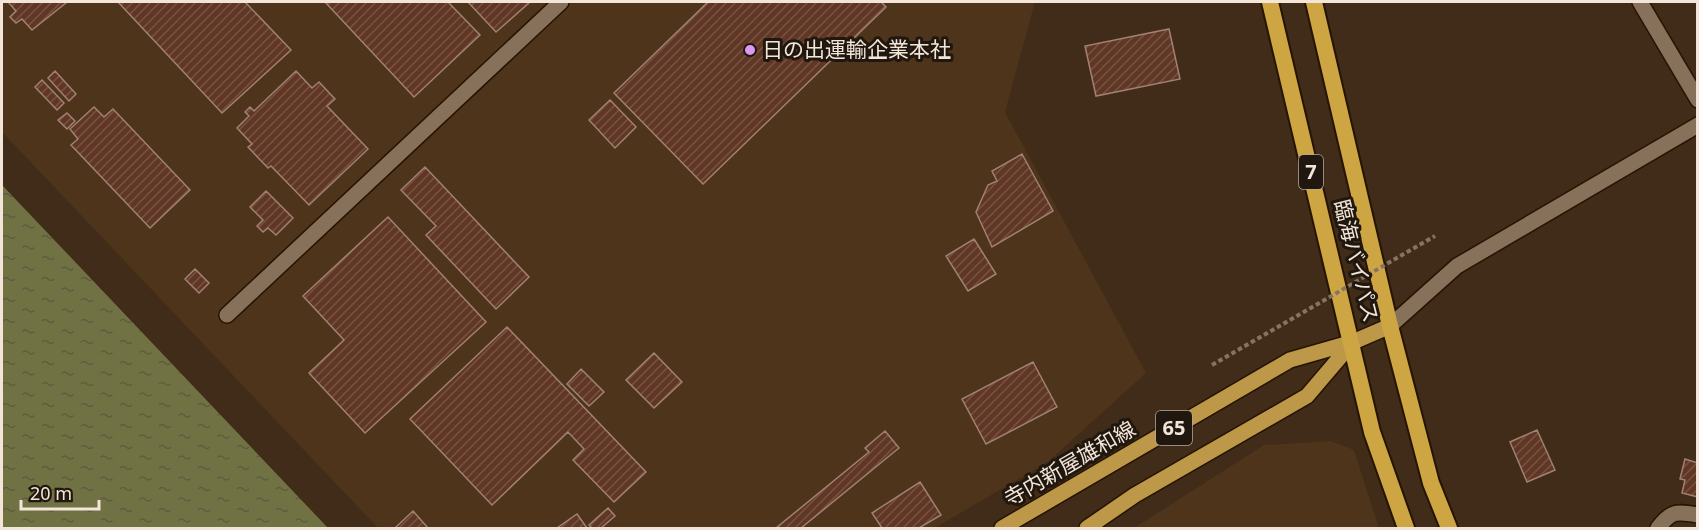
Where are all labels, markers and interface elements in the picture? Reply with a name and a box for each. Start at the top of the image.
place label: 日の出運輸企業本社 [762,35,951,63]
marker: 日の出運輸企業本社 [743,43,757,57]
road number: 7 [1299,155,1323,189]
street label: 臨海バイパス [1328,196,1386,325]
road number: 65 [1156,411,1192,445]
street label: 寺内新屋雄和線 [999,414,1140,512]
scale bar [21,473,99,511]
text: 20 m [30,481,72,505]

